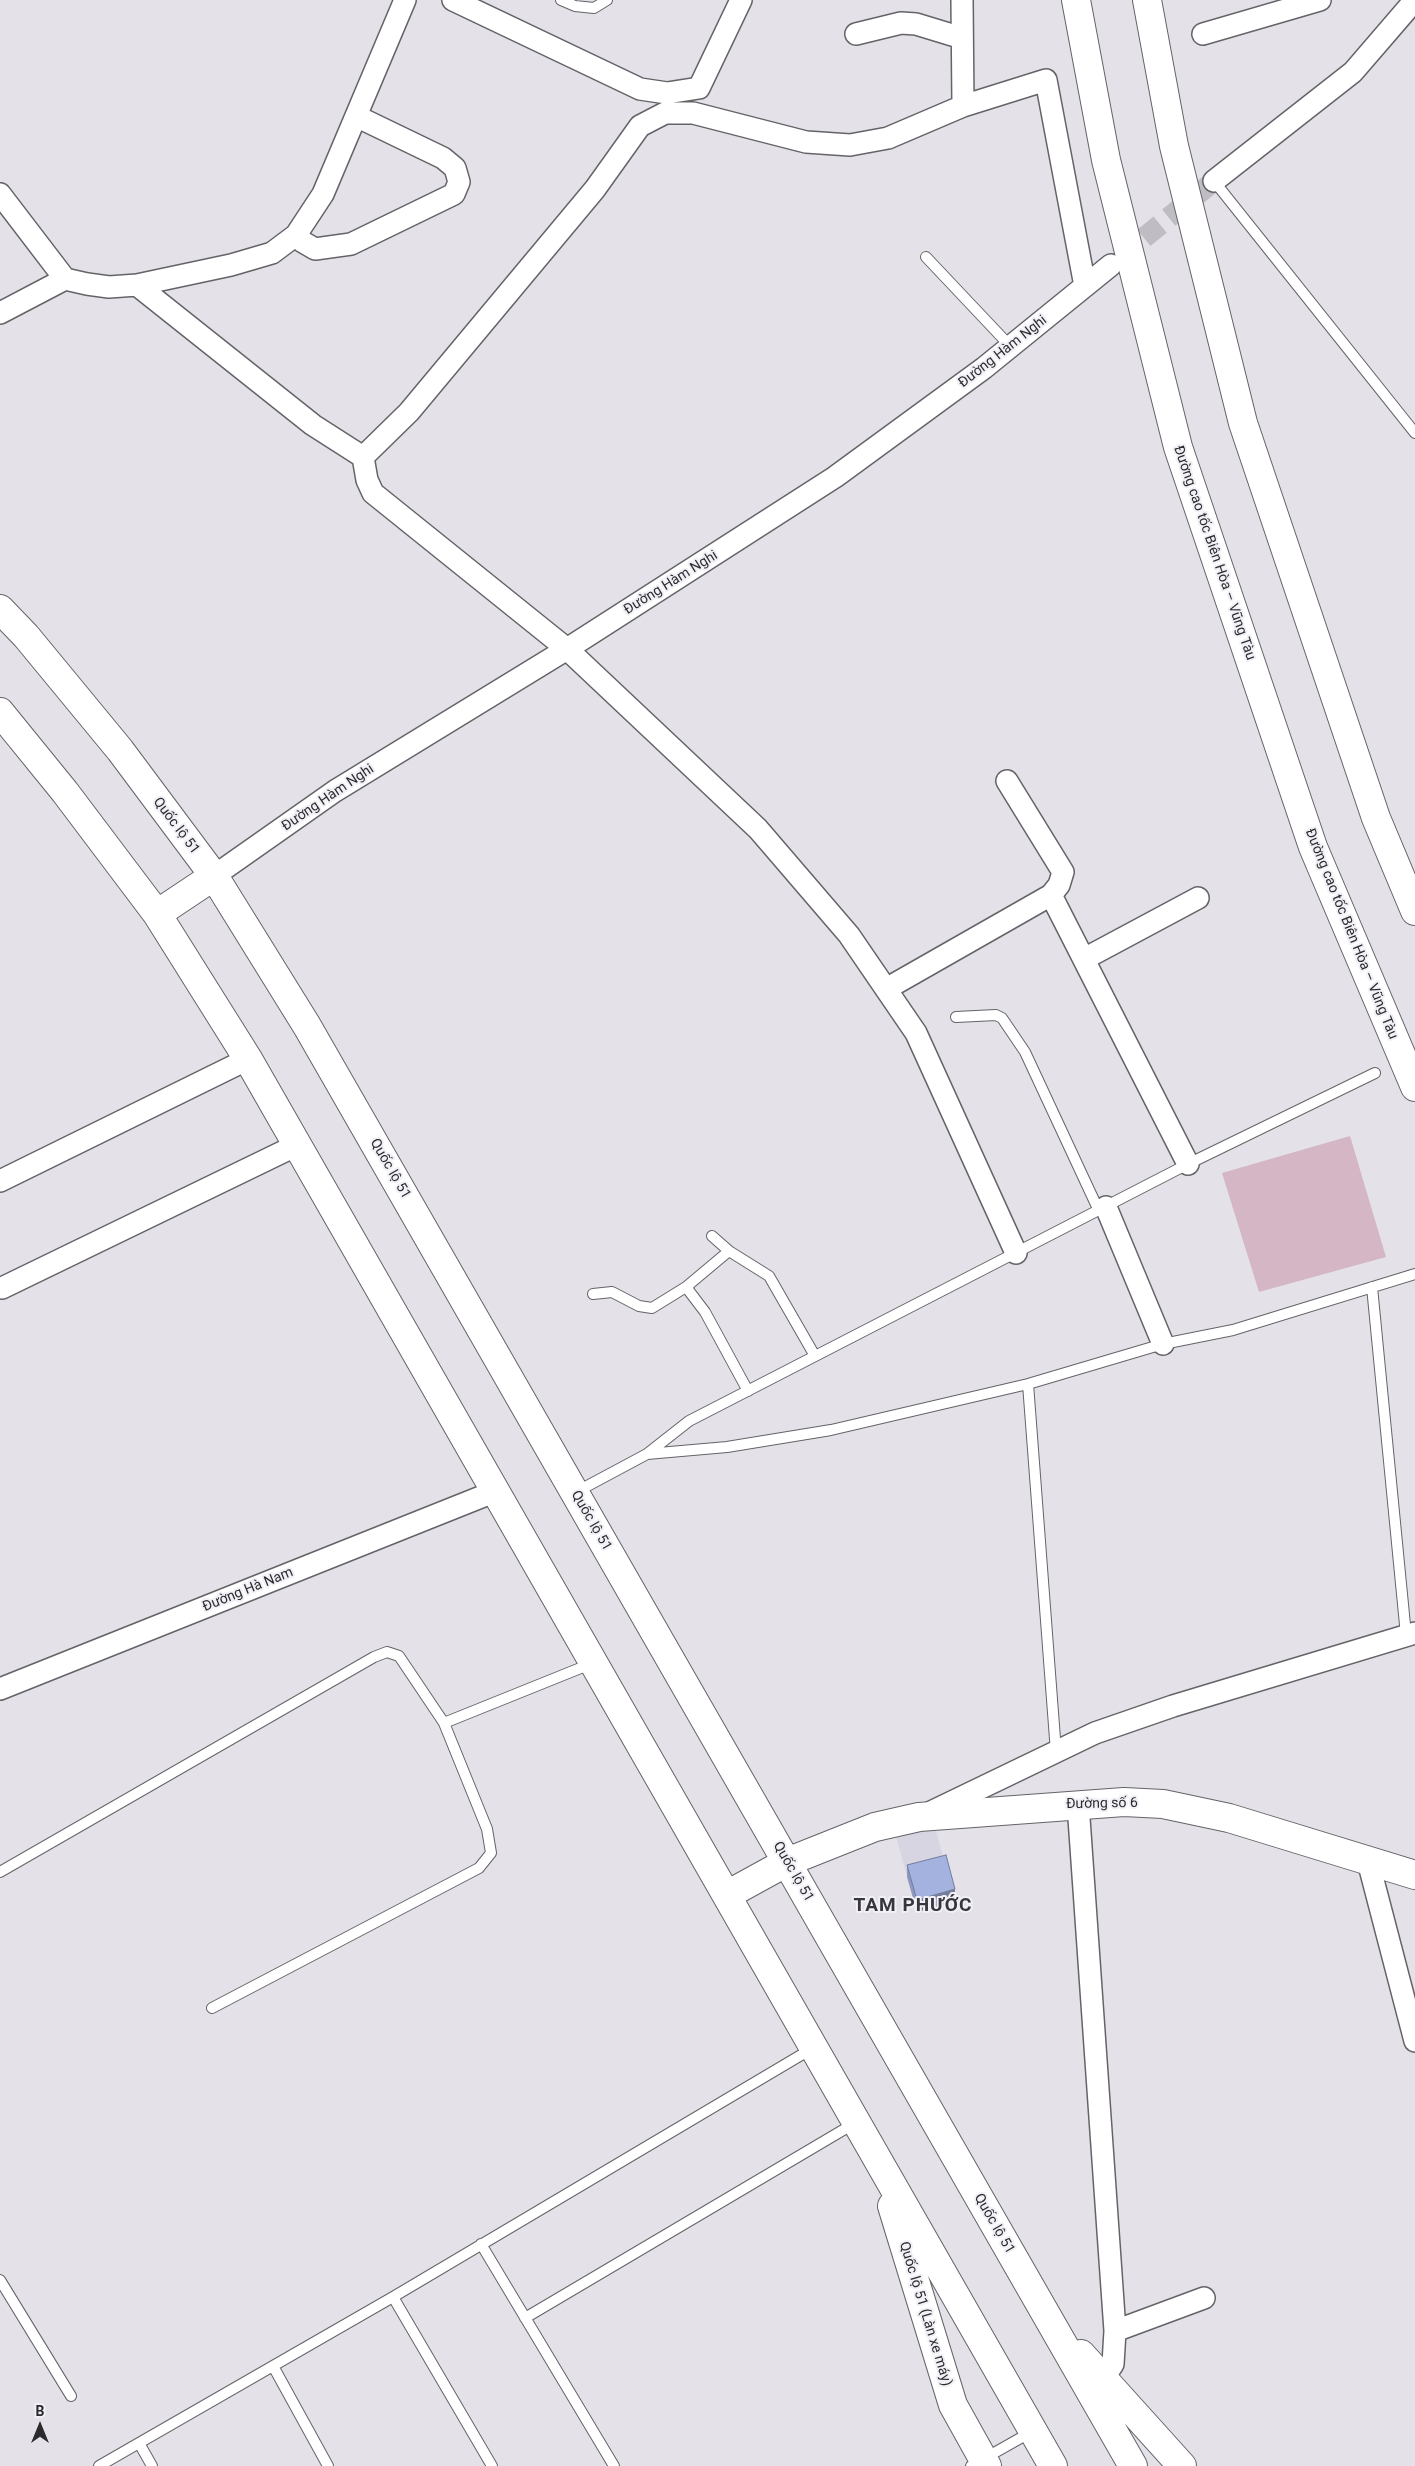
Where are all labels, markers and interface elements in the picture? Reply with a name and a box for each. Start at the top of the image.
street label: Đường Hàm Nghi [955,312,1051,392]
street label: Đường cao tốc Biên Hòa – Vũng Tàu [1169,444,1259,662]
street label: Đường Hàm Nghi [621,547,721,619]
street label: Đường Hàm Nghi [279,761,377,835]
street label: Quốc lộ 51 [149,794,203,858]
street label: Đường cao tốc Biên Hòa – Vũng Tàu [1301,826,1401,1042]
street label: Quốc lộ 51 [366,1136,414,1202]
street label: Quốc lộ 51 [567,1488,615,1554]
street label: Đường Hà Nam [200,1564,296,1616]
street label: Đường số 6 [1066,1795,1138,1813]
street label: Quốc lộ 51 [769,1839,817,1905]
district label: TAM PHƯỚC [852,1895,974,1917]
street label: Quốc lộ 51 [970,2191,1018,2257]
street label: Quốc lộ 51 (Làn xe máy) [895,2240,955,2388]
north arrow [15,2401,65,2451]
text: B [36,2403,44,2419]

